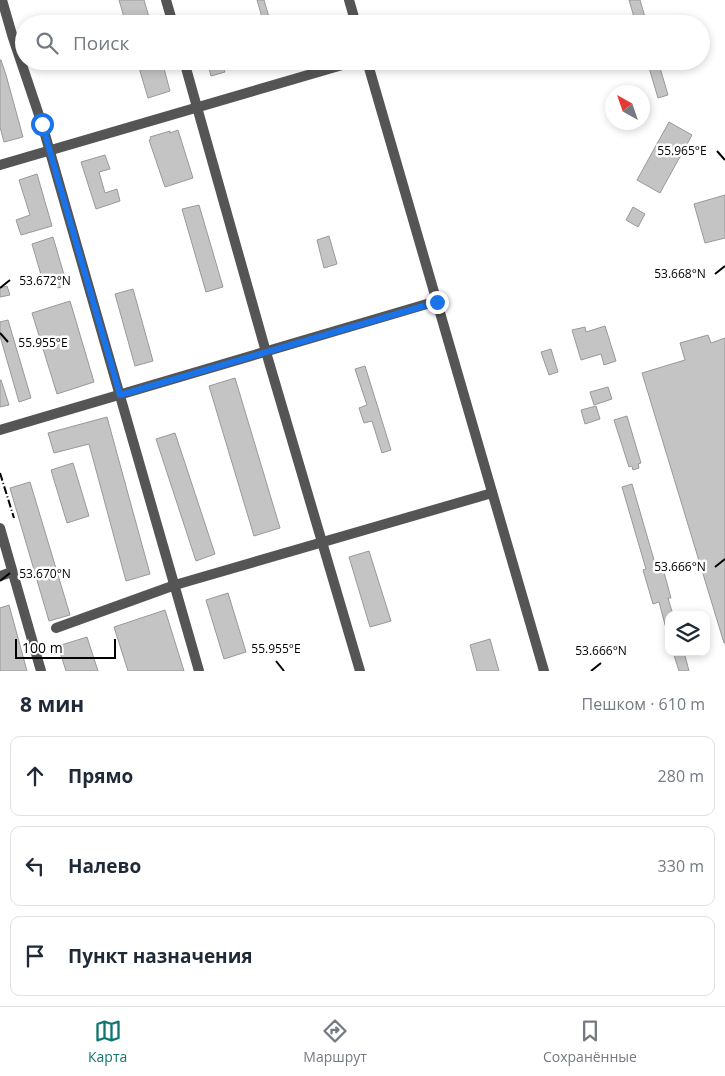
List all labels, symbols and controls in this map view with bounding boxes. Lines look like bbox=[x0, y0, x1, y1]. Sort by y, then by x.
search box bbox=[15, 15, 710, 70]
icon: search bbox=[33, 29, 61, 57]
text: Поиск bbox=[73, 30, 129, 56]
north arrow bbox=[605, 85, 650, 130]
route start bbox=[31, 113, 54, 136]
text: 55.965°E bbox=[657, 142, 707, 159]
text: 53.668°N bbox=[654, 265, 706, 282]
text: 53.672°N bbox=[19, 272, 71, 289]
route end bbox=[426, 291, 449, 314]
text: 55.955°E bbox=[18, 334, 68, 351]
text: 53.666°N bbox=[654, 558, 706, 575]
text: 53.670°N bbox=[19, 565, 71, 582]
map controls bbox=[665, 611, 710, 656]
button: layers bbox=[665, 611, 710, 656]
scale bar bbox=[15, 636, 116, 659]
text: 100 m bbox=[22, 638, 63, 657]
text: 55.955°E bbox=[251, 640, 301, 657]
text: 53.666°N bbox=[575, 642, 627, 659]
text: 8 мин bbox=[20, 690, 84, 718]
text: Пешком · 610 m bbox=[582, 693, 705, 715]
icon: ahead bbox=[21, 762, 49, 790]
text: Прямо bbox=[68, 763, 133, 789]
text: 280 m bbox=[658, 765, 704, 787]
icon: left bbox=[21, 852, 49, 880]
text: Налево bbox=[68, 853, 141, 879]
text: 330 m bbox=[658, 855, 704, 877]
icon: arrive bbox=[21, 942, 49, 970]
text: Пункт назначения bbox=[68, 943, 253, 969]
tab: Карта bbox=[88, 1017, 127, 1066]
tab: Маршрут bbox=[303, 1017, 367, 1066]
tab: Сохранённые bbox=[543, 1017, 637, 1066]

